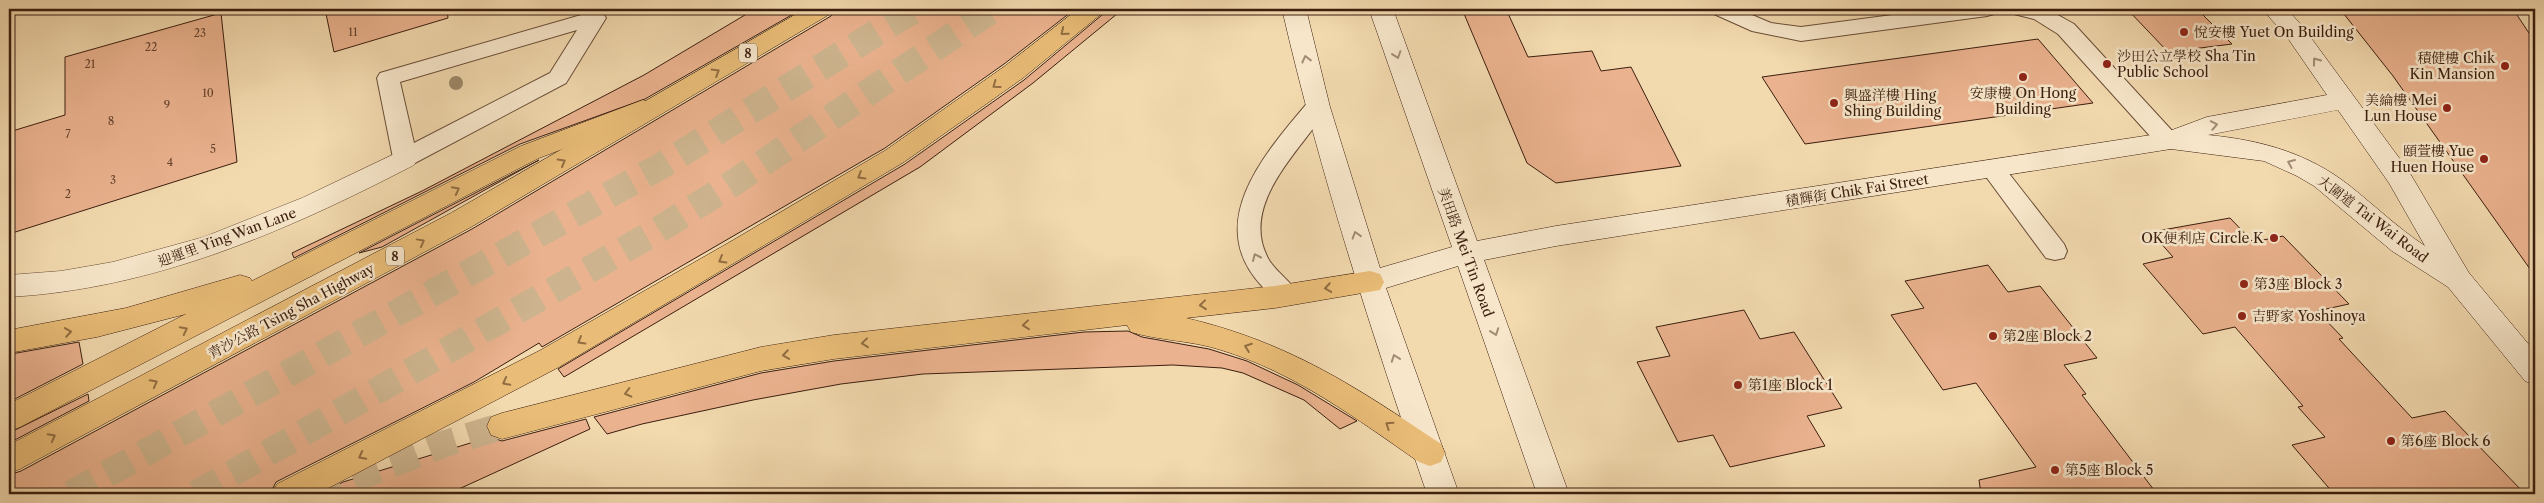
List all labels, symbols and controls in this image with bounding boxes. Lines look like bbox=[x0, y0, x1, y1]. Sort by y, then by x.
place label: 悅安樓 Yuet On Building bbox=[2194, 23, 2354, 41]
house number: 11 bbox=[348, 25, 358, 39]
house number: 23 bbox=[194, 26, 206, 40]
marker: 悅安樓 Yuet On Building bbox=[2178, 26, 2190, 38]
one-way arrow bbox=[1061, 27, 1070, 35]
house number: 22 bbox=[145, 40, 157, 54]
road number: 8 bbox=[739, 44, 757, 62]
place label: 沙田公立學校 Sha Tin Public School bbox=[2117, 47, 2256, 81]
place label: 積健樓 Chik Kin Mansion bbox=[2409, 49, 2496, 83]
one-way arrow bbox=[1391, 50, 1401, 59]
one-way arrow bbox=[1301, 56, 1311, 64]
house number: 21 bbox=[85, 57, 96, 71]
one-way arrow bbox=[2313, 57, 2322, 67]
marker: 沙田公立學校 Sha Tin Public School bbox=[2101, 58, 2113, 70]
marker: 積健樓 Chik Kin Mansion bbox=[2499, 60, 2511, 72]
one-way arrow bbox=[710, 69, 719, 79]
marker: 安康樓 On Hong Building bbox=[2017, 71, 2029, 83]
one-way arrow bbox=[992, 79, 1002, 88]
place label: 安康樓 On Hong Building bbox=[1970, 84, 2077, 118]
house number: 10 bbox=[202, 86, 214, 100]
place label: 興盛洋樓 Hing Shing Building bbox=[1844, 86, 1942, 120]
place label: 美綸樓 Mei Lun House bbox=[2364, 91, 2437, 125]
marker: 興盛洋樓 Hing Shing Building bbox=[1828, 97, 1840, 109]
house number: 9 bbox=[164, 98, 170, 112]
marker: 美綸樓 Mei Lun House bbox=[2441, 102, 2453, 114]
house number: 8 bbox=[108, 114, 114, 128]
one-way arrow bbox=[2210, 121, 2218, 131]
house number: 7 bbox=[65, 127, 71, 141]
house number: 5 bbox=[210, 142, 216, 156]
place label: 頤萱樓 Yue Huen House bbox=[2390, 142, 2474, 176]
marker: 頤萱樓 Yue Huen House bbox=[2478, 153, 2490, 165]
house number: 4 bbox=[167, 155, 173, 169]
one-way arrow bbox=[557, 158, 566, 168]
one-way arrow bbox=[2287, 159, 2296, 170]
one-way arrow bbox=[858, 170, 867, 180]
street label: 積輝街 Chik Fai Street bbox=[1784, 170, 1930, 210]
street label: 大圍道 Tai Wai Road bbox=[2314, 172, 2432, 267]
house number: 3 bbox=[110, 173, 116, 187]
street label: 美田路 Mei Tin Road bbox=[1434, 185, 1498, 320]
one-way arrow bbox=[451, 186, 460, 196]
house number: 2 bbox=[65, 187, 71, 201]
street label: 迎運里 Ying Wan Lane bbox=[155, 203, 299, 270]
place label: OK便利店 Circle K bbox=[2141, 229, 2265, 247]
one-way arrow bbox=[1351, 231, 1361, 240]
marker: OK便利店 Circle K bbox=[2268, 232, 2280, 244]
one-way arrow bbox=[416, 238, 425, 248]
road number: 8 bbox=[386, 247, 404, 266]
one-way arrow bbox=[718, 253, 727, 263]
one-way arrow bbox=[1251, 253, 1262, 262]
street label: 青沙公路 Tsing Sha Highway bbox=[205, 259, 377, 363]
place label: 第3座 Block 3 bbox=[2254, 275, 2342, 293]
marker: 第3座 Block 3 bbox=[2238, 278, 2250, 290]
one-way arrow bbox=[1323, 283, 1332, 293]
one-way arrow bbox=[1198, 299, 1206, 310]
place label: 吉野家 Yoshinoya bbox=[2252, 307, 2366, 325]
marker: 吉野家 Yoshinoya bbox=[2236, 310, 2248, 322]
one-way arrow bbox=[1022, 319, 1030, 330]
one-way arrow bbox=[178, 326, 187, 336]
one-way arrow bbox=[63, 327, 72, 337]
one-way arrow bbox=[1489, 327, 1499, 336]
place label: 第2座 Block 2 bbox=[2003, 327, 2092, 345]
marker: 第2座 Block 2 bbox=[1987, 330, 1999, 342]
one-way arrow bbox=[577, 334, 586, 344]
one-way arrow bbox=[860, 337, 868, 348]
one-way arrow bbox=[1244, 343, 1253, 353]
one-way arrow bbox=[782, 349, 790, 359]
one-way arrow bbox=[1391, 354, 1401, 362]
one-way arrow bbox=[503, 376, 512, 386]
place label: 第1座 Block 1 bbox=[1748, 376, 1833, 394]
one-way arrow bbox=[148, 379, 157, 389]
marker: 第1座 Block 1 bbox=[1732, 379, 1744, 391]
one-way arrow bbox=[625, 387, 633, 397]
one-way arrow bbox=[1386, 422, 1395, 431]
place label: 第6座 Block 6 bbox=[2401, 432, 2490, 450]
one-way arrow bbox=[47, 433, 56, 443]
marker: 第6座 Block 6 bbox=[2385, 435, 2397, 447]
one-way arrow bbox=[358, 450, 367, 460]
place label: 第5座 Block 5 bbox=[2065, 461, 2153, 479]
marker: 第5座 Block 5 bbox=[2049, 464, 2061, 476]

